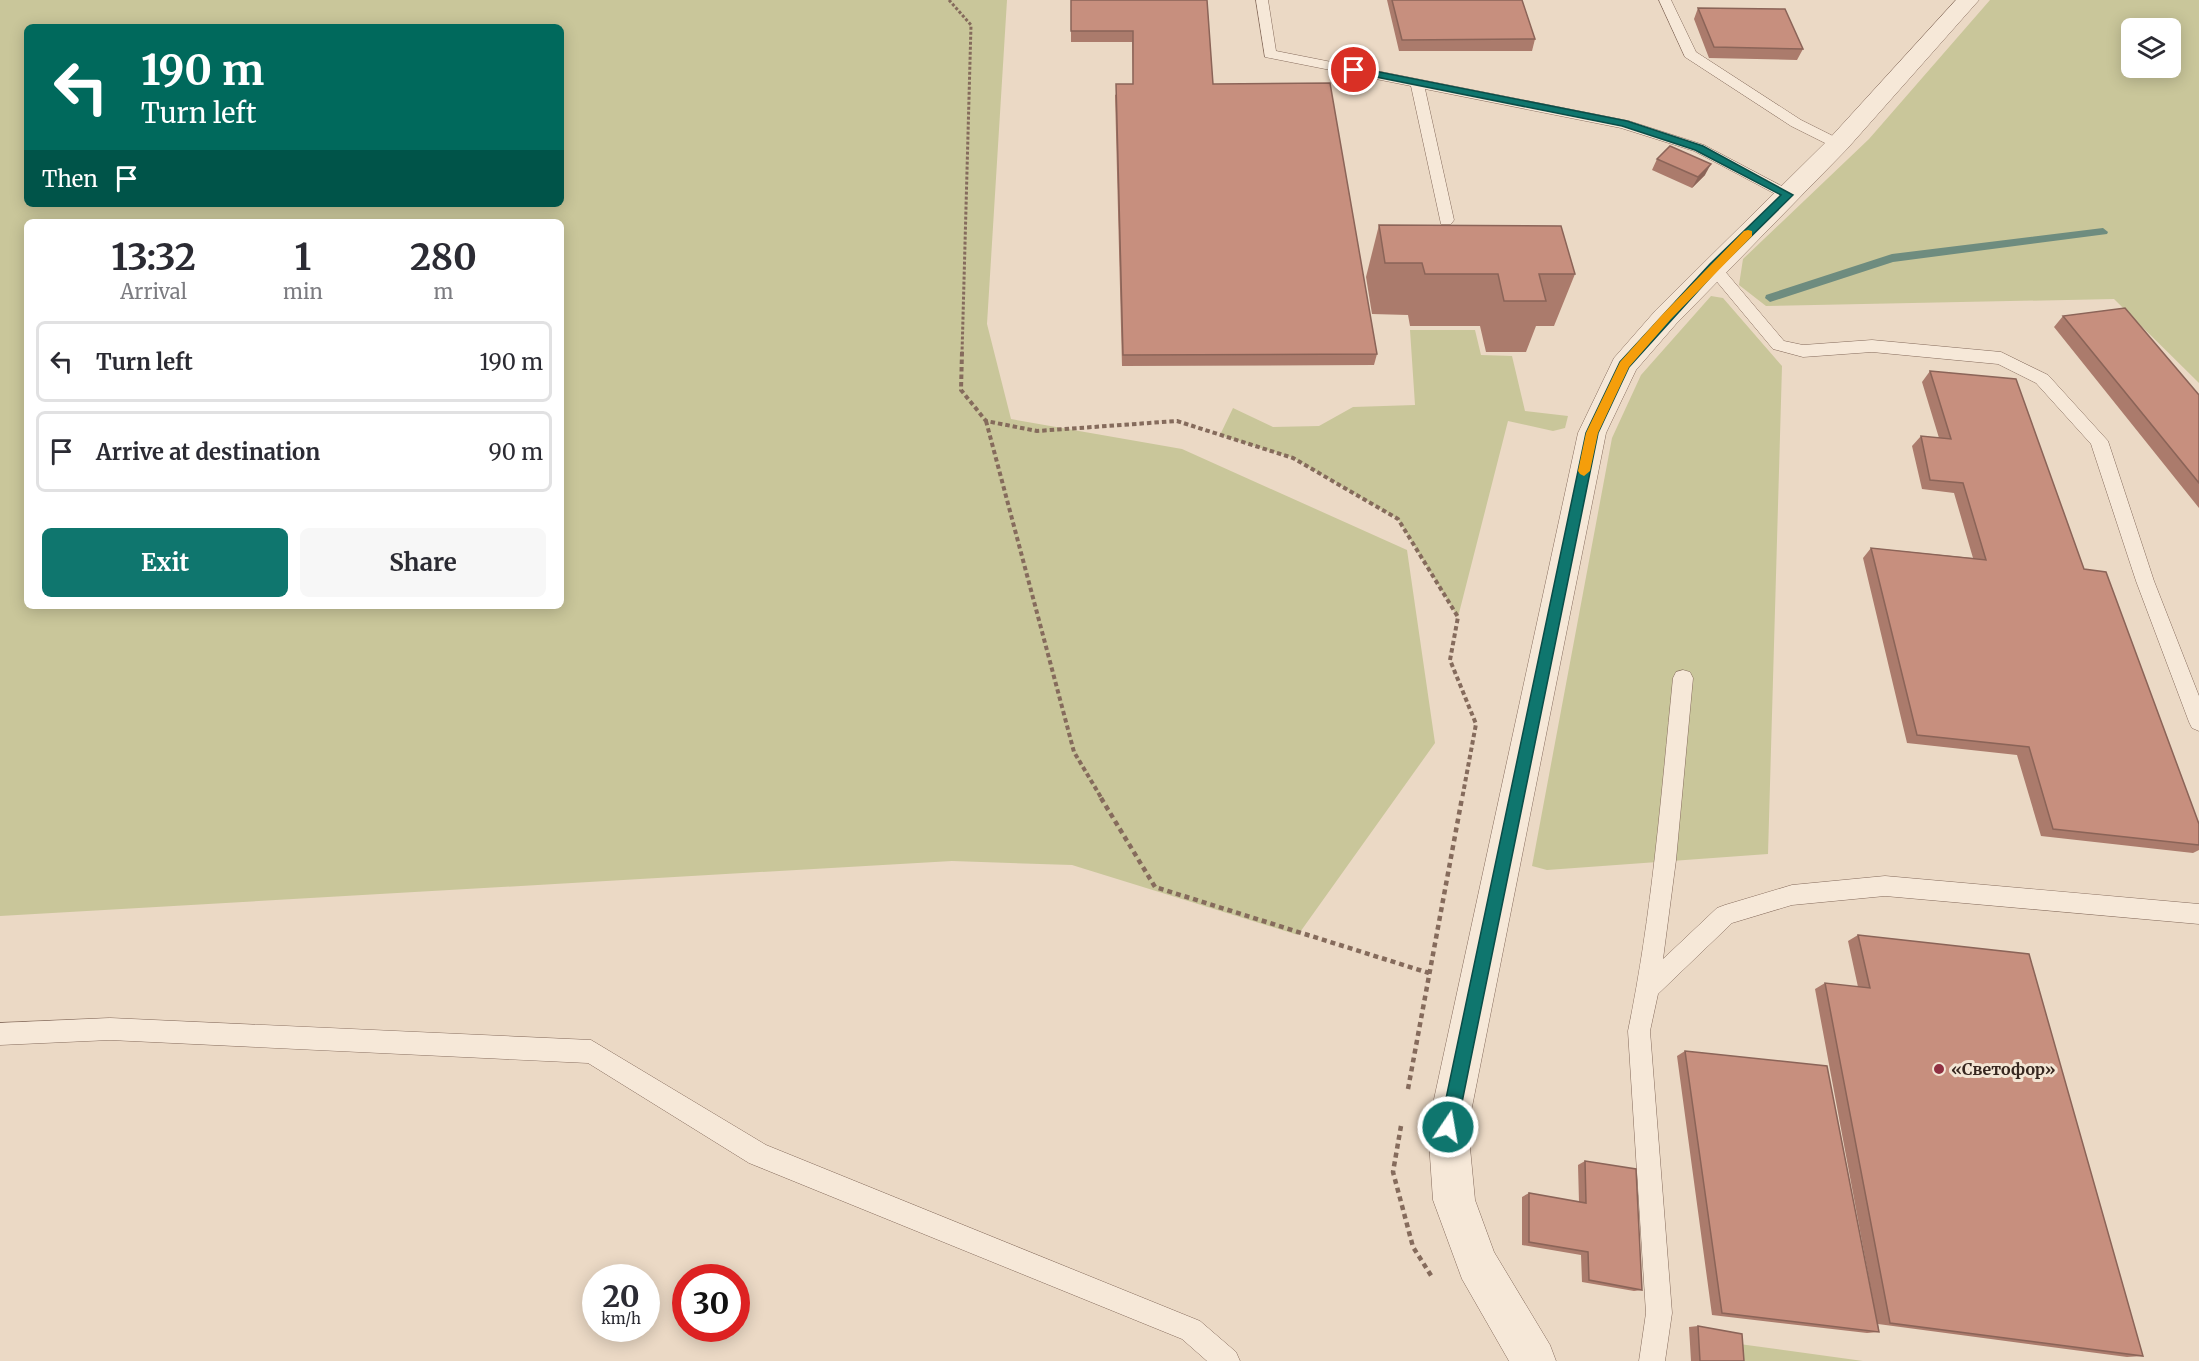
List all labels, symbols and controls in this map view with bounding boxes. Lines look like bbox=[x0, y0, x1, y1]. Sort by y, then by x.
map controls bbox=[2121, 18, 2181, 78]
button: layers bbox=[2121, 18, 2181, 78]
text: 190 m bbox=[141, 44, 264, 96]
pin bbox=[1328, 44, 1379, 95]
icon: left bbox=[42, 48, 120, 126]
icon: arrive bbox=[1337, 53, 1370, 86]
text: Turn left bbox=[141, 96, 256, 130]
icon: arrive bbox=[110, 162, 143, 195]
text: Then bbox=[42, 165, 98, 193]
text: 13:32 bbox=[111, 235, 196, 280]
text: 1 bbox=[295, 235, 311, 280]
text: 280 bbox=[410, 235, 477, 280]
text: Arrival bbox=[120, 279, 187, 304]
text: min bbox=[283, 279, 323, 304]
text: m bbox=[433, 279, 453, 304]
icon: left bbox=[45, 345, 78, 378]
text: Turn left bbox=[96, 348, 193, 376]
text: 190 m bbox=[480, 348, 543, 376]
icon: arrive bbox=[45, 435, 78, 468]
text: Arrive at destination bbox=[96, 438, 320, 466]
text: 90 m bbox=[488, 438, 543, 466]
button: Exit bbox=[42, 528, 288, 597]
button: Share bbox=[300, 528, 546, 597]
place label: «Светофор» bbox=[1951, 1059, 2056, 1079]
marker: «Светофор» bbox=[1932, 1062, 1946, 1076]
position arrow bbox=[1416, 1095, 1480, 1159]
speed limit sign: 30 bbox=[672, 1264, 750, 1342]
text: 20 bbox=[602, 1277, 640, 1315]
text: km/h bbox=[601, 1309, 641, 1328]

